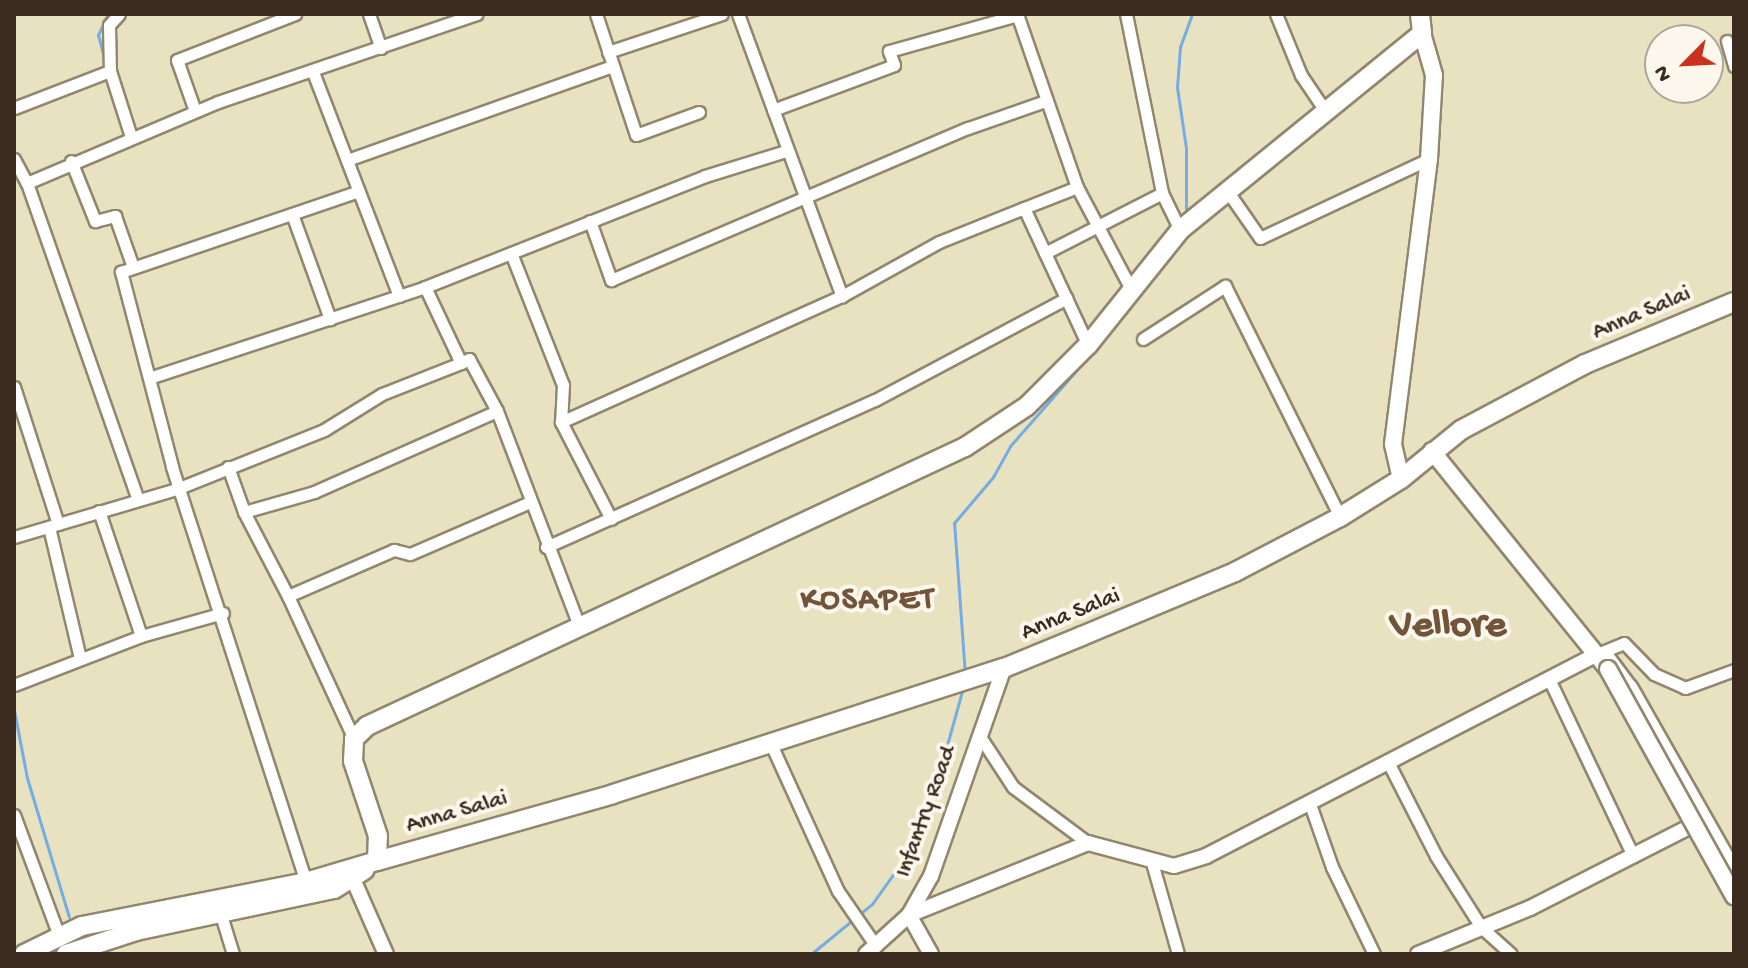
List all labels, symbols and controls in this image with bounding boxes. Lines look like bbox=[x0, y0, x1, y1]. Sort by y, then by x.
north arrow bbox=[1644, 24, 1724, 104]
text: N bbox=[1649, 61, 1679, 85]
street label: Anna Salai bbox=[1588, 280, 1696, 348]
district label: KOSAPET bbox=[801, 582, 935, 620]
street label: Anna Salai bbox=[1017, 582, 1125, 648]
district label: Vellore bbox=[1390, 603, 1506, 651]
street label: Infantry Road bbox=[890, 742, 964, 882]
street label: Anna Salai bbox=[403, 785, 511, 841]

